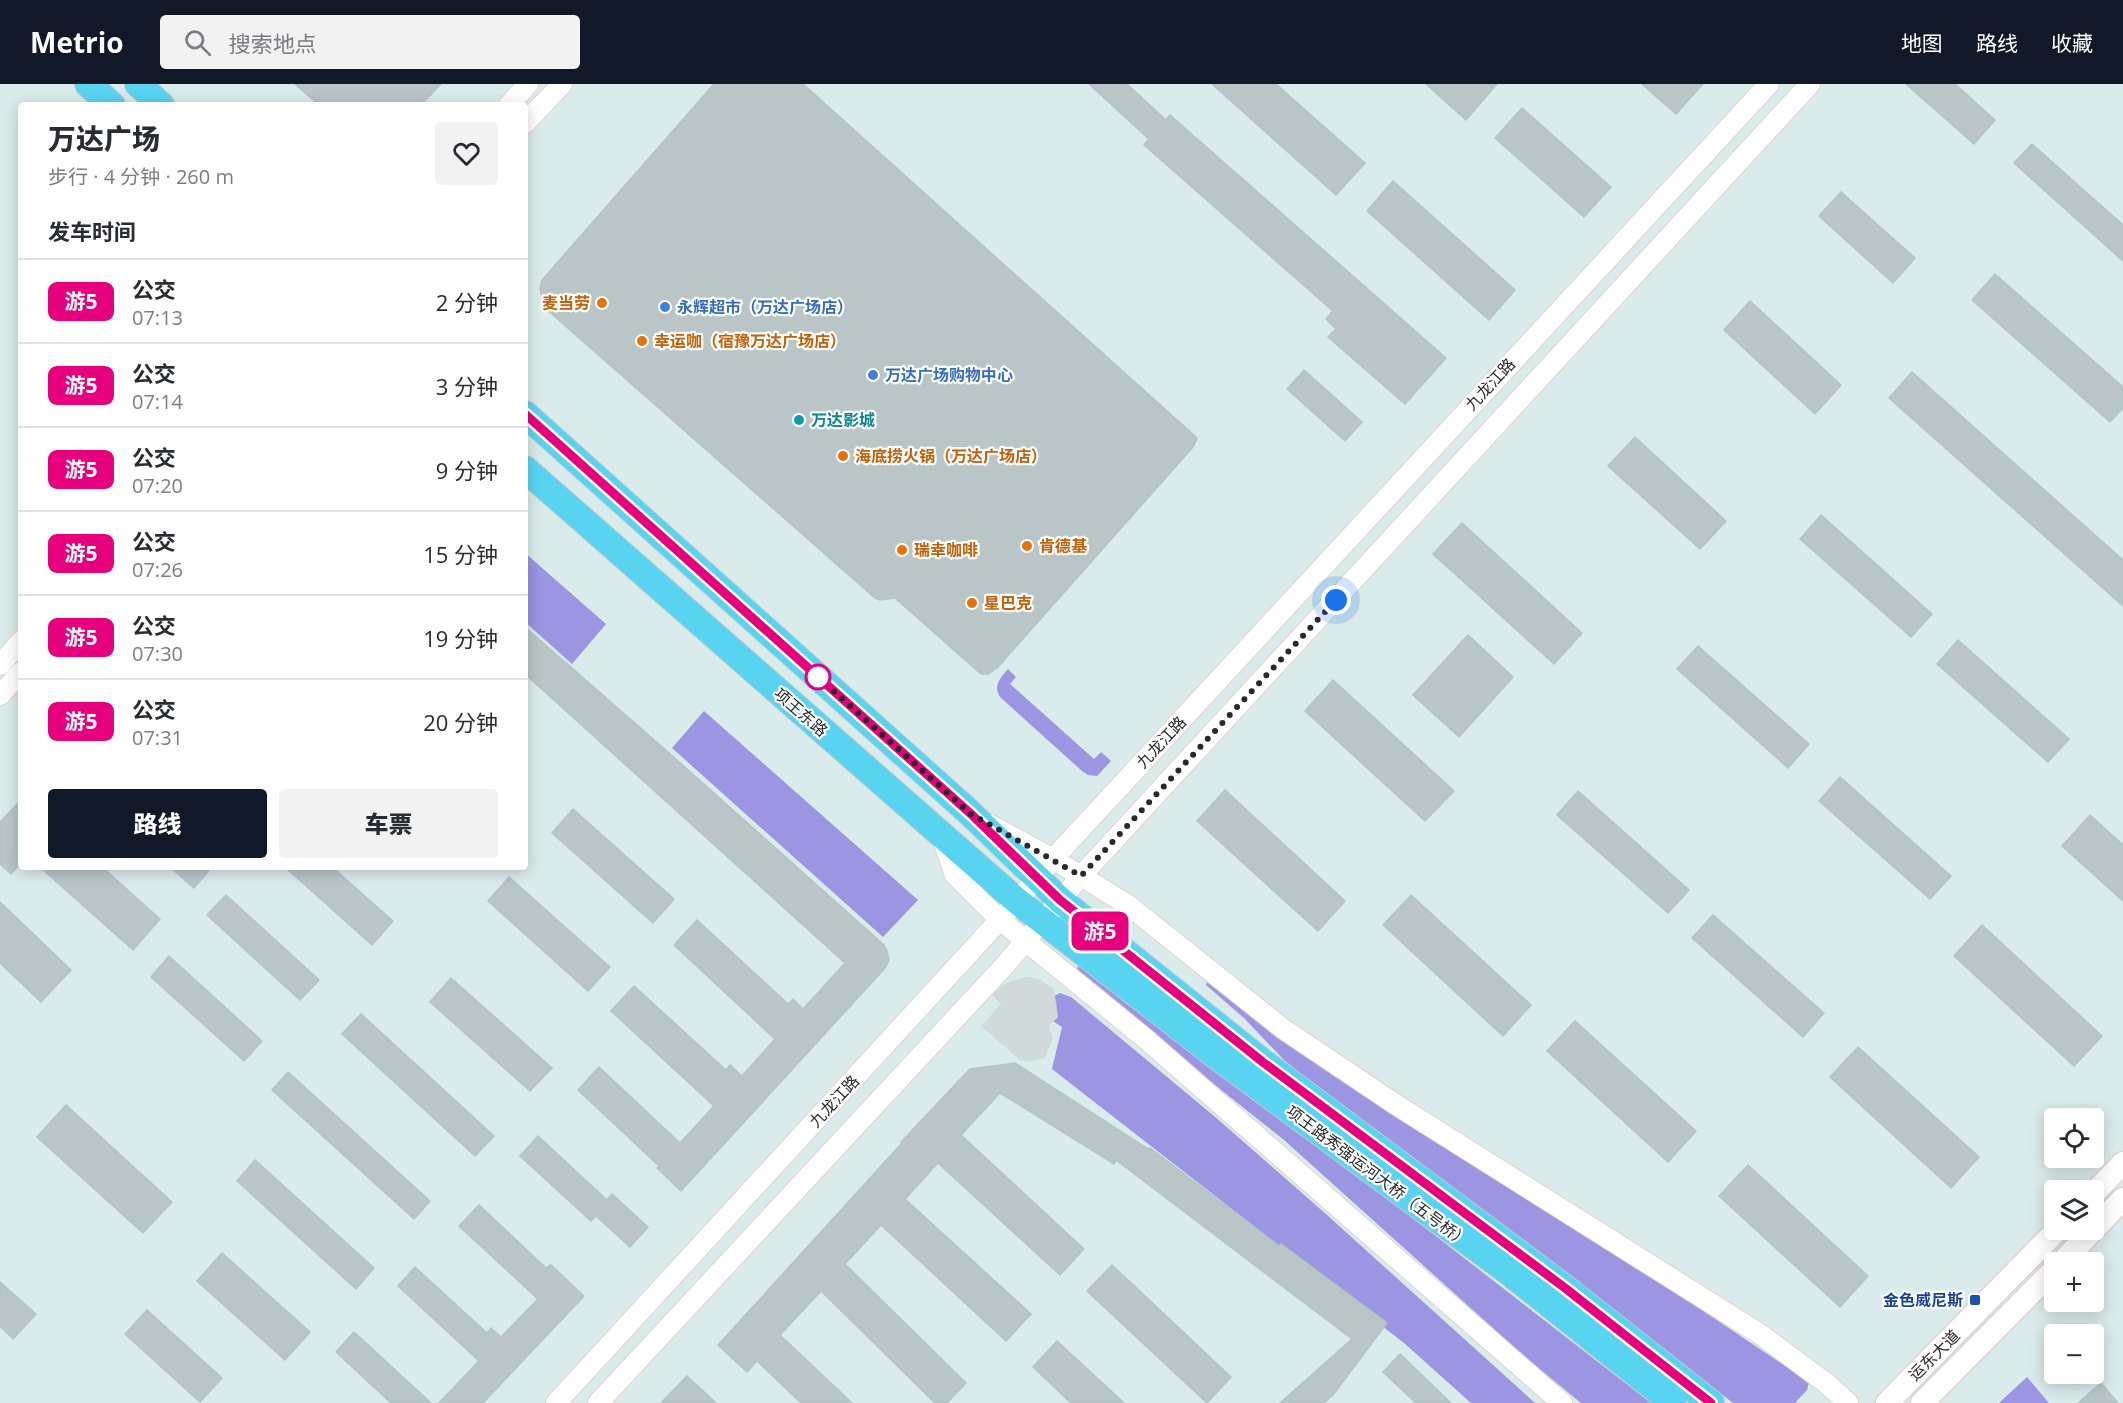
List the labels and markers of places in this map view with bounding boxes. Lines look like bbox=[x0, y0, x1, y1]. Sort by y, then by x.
place label: 麦当劳 bbox=[542, 292, 590, 314]
marker: 麦当劳 bbox=[595, 296, 609, 310]
place label: 永辉超市（万达广场店） bbox=[677, 296, 853, 318]
marker: 永辉超市（万达广场店） bbox=[658, 300, 672, 314]
place label: 幸运咖（宿豫万达广场店） bbox=[654, 330, 846, 352]
marker: 幸运咖（宿豫万达广场店） bbox=[635, 334, 649, 348]
place label: 万达广场购物中心 bbox=[885, 364, 1013, 386]
marker: 万达广场购物中心 bbox=[866, 368, 880, 382]
place label: 万达影城 bbox=[811, 409, 875, 431]
marker: 万达影城 bbox=[792, 413, 806, 427]
place label: 海底捞火锅（万达广场店） bbox=[855, 445, 1047, 467]
marker: 海底捞火锅（万达广场店） bbox=[836, 449, 850, 463]
place label: 肯德基 bbox=[1039, 535, 1088, 557]
place label: 瑞幸咖啡 bbox=[914, 539, 978, 561]
marker: 肯德基 bbox=[1020, 539, 1034, 553]
marker: 瑞幸咖啡 bbox=[895, 543, 909, 557]
place label: 星巴克 bbox=[984, 592, 1032, 614]
marker: 星巴克 bbox=[965, 596, 979, 610]
unlabelled marker bbox=[805, 664, 831, 690]
place label: 金色威尼斯 bbox=[1883, 1289, 1963, 1311]
marker: 金色威尼斯 bbox=[1968, 1293, 1982, 1307]

